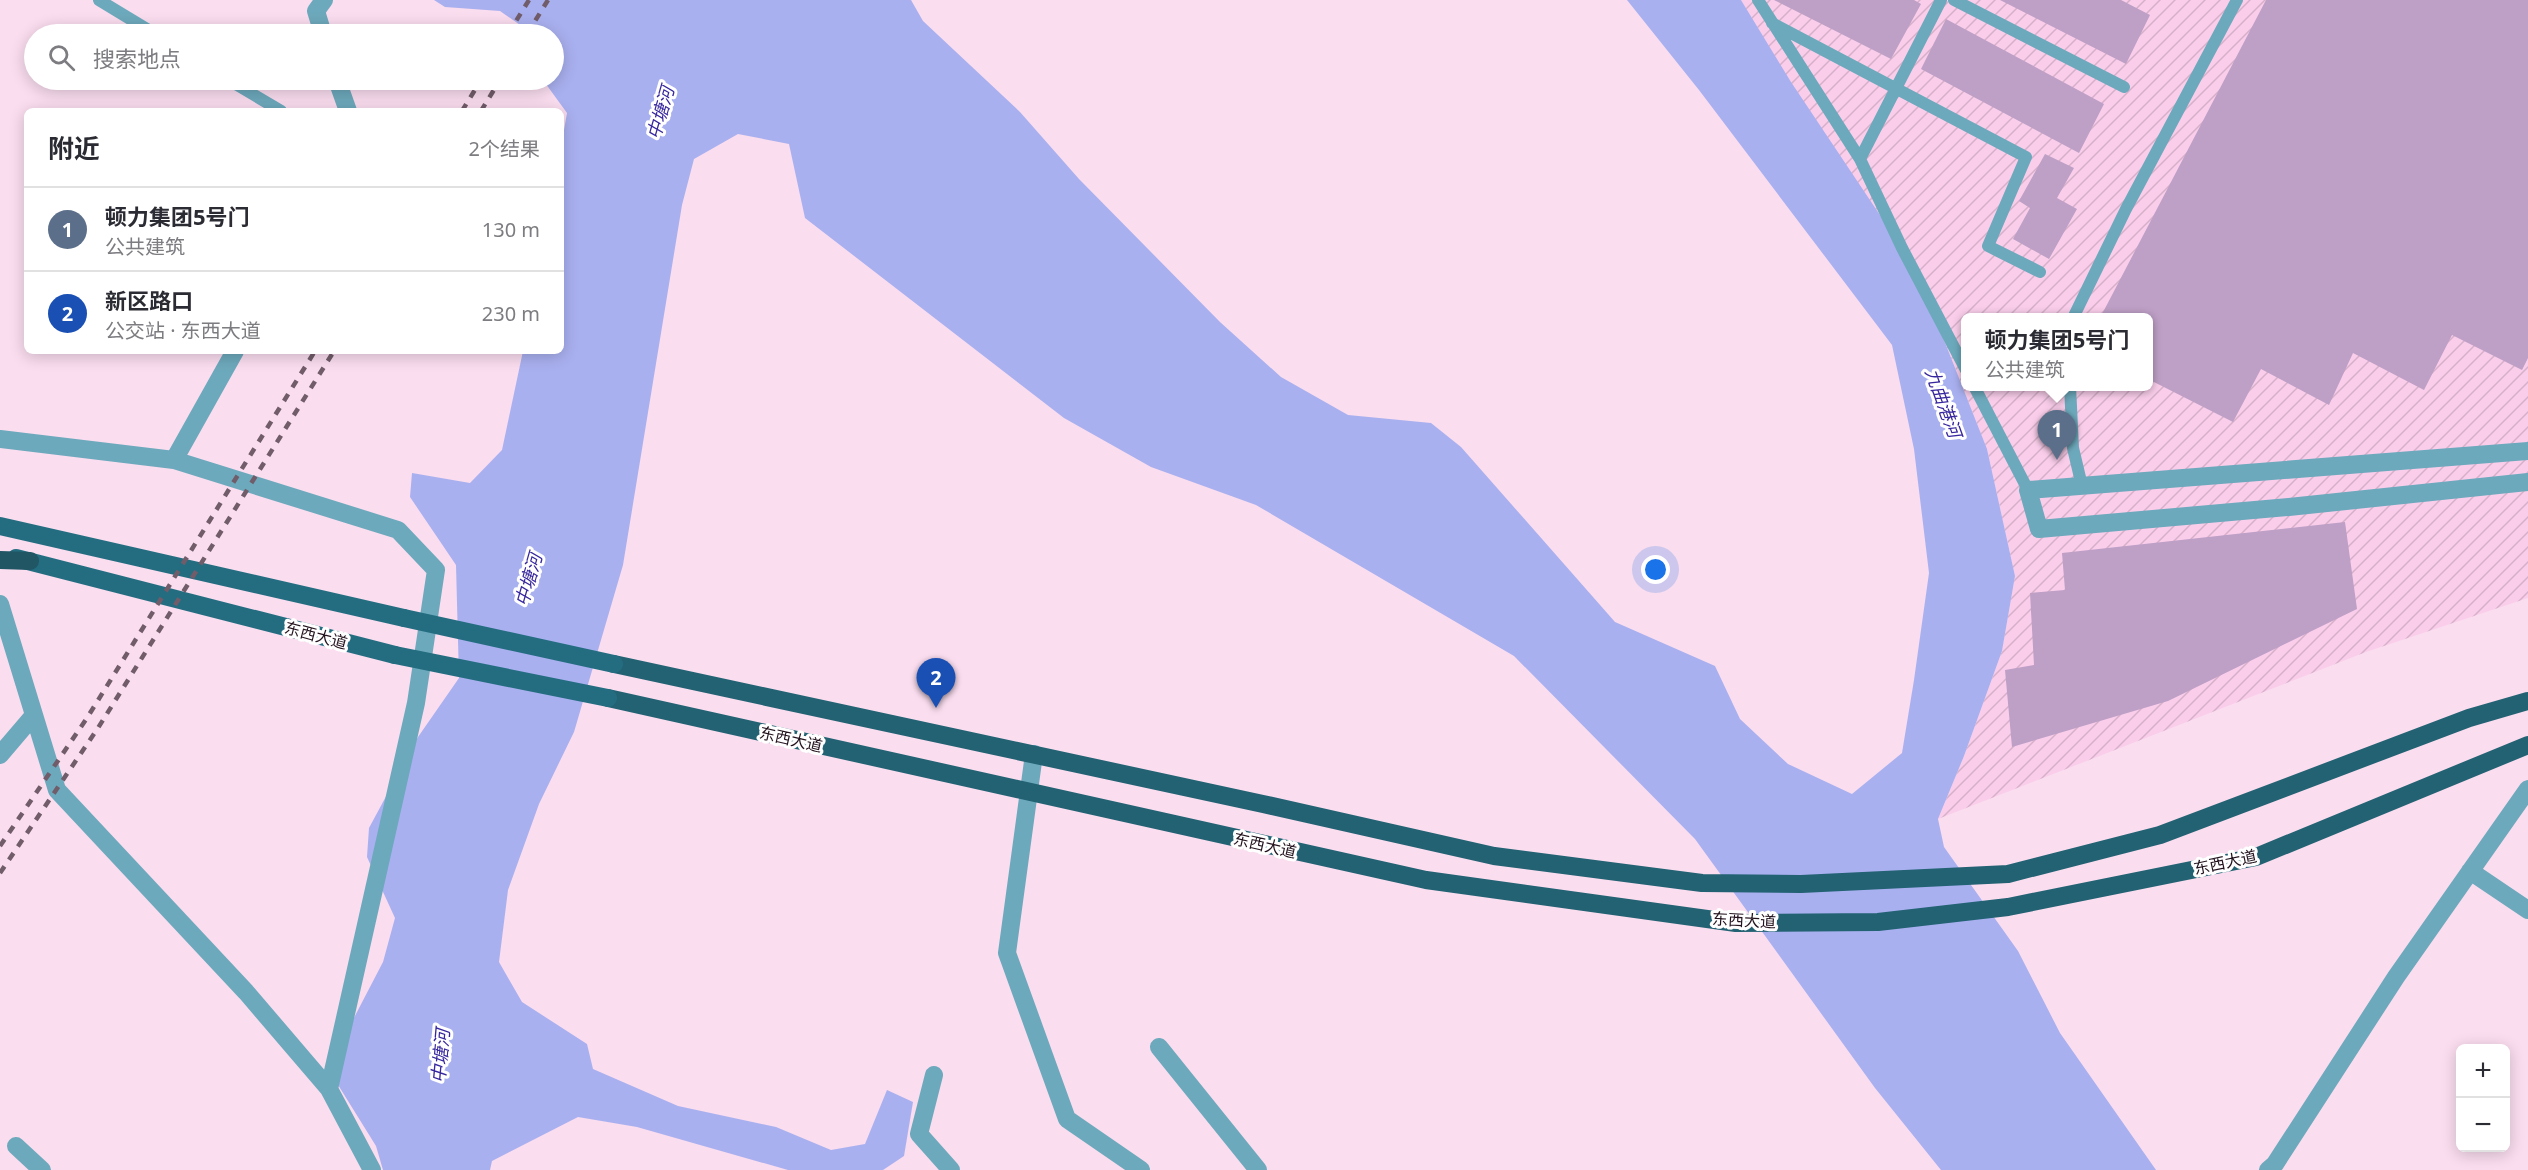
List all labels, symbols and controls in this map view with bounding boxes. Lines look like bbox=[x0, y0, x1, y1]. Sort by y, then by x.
search box bbox=[24, 24, 564, 90]
icon: search bbox=[45, 41, 78, 74]
text: 搜索地点 bbox=[93, 43, 181, 73]
water label: 中塘河 bbox=[641, 81, 680, 142]
text: 附近 bbox=[48, 130, 100, 166]
text: 2个结果 bbox=[469, 135, 540, 162]
text: 顿力集团5号门 bbox=[105, 201, 250, 231]
text: 1 bbox=[62, 216, 73, 243]
text: 130 m bbox=[482, 216, 540, 243]
text: 公共建筑 bbox=[105, 233, 185, 260]
text: 新区路口 bbox=[105, 285, 193, 315]
text: 2 bbox=[62, 300, 73, 327]
text: 230 m bbox=[482, 300, 540, 327]
popup bbox=[1961, 313, 2153, 391]
text: 公交站 · 东西大道 bbox=[105, 317, 261, 344]
text: 顿力集团5号门 bbox=[1985, 324, 2129, 354]
text: 公共建筑 bbox=[1985, 356, 2065, 383]
water label: 九曲港河 bbox=[1920, 365, 1969, 443]
pin: 1 bbox=[2038, 410, 2076, 460]
water label: 中塘河 bbox=[509, 548, 548, 609]
your location bbox=[1641, 555, 1670, 584]
street label: 东西大道 bbox=[282, 616, 350, 654]
pin: 2 bbox=[916, 658, 956, 708]
street label: 东西大道 bbox=[757, 721, 825, 757]
street label: 东西大道 bbox=[1231, 827, 1299, 863]
street label: 东西大道 bbox=[2191, 845, 2259, 879]
street label: 东西大道 bbox=[1711, 907, 1777, 933]
water label: 中塘河 bbox=[426, 1025, 455, 1084]
map controls bbox=[2456, 1044, 2510, 1152]
button: + bbox=[2456, 1044, 2510, 1098]
button: − bbox=[2456, 1098, 2510, 1152]

